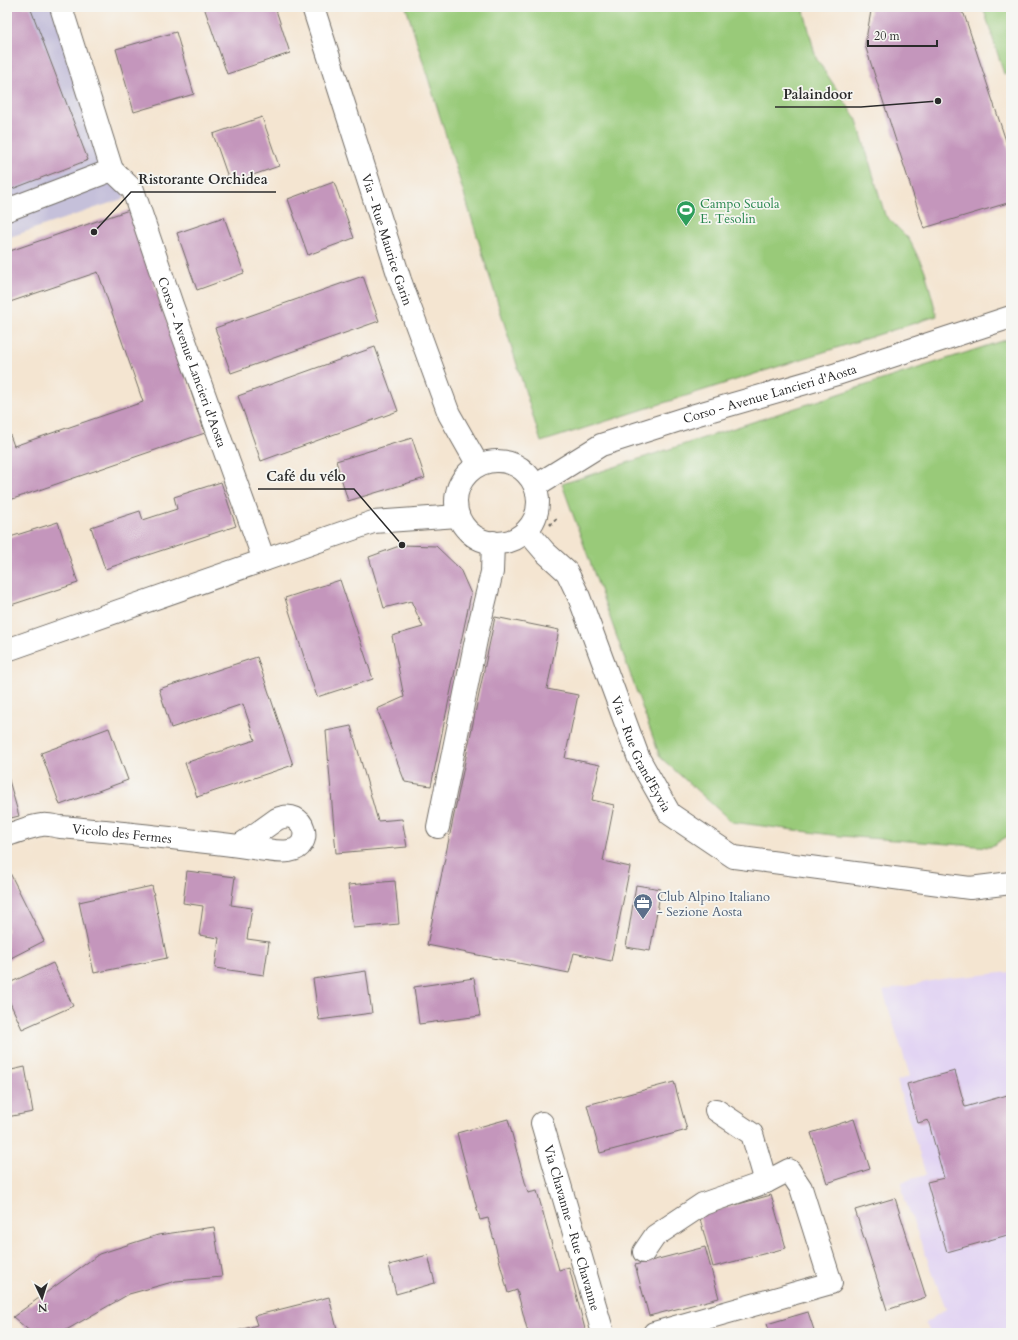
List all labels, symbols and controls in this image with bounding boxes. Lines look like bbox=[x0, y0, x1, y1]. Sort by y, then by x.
scale bar bbox=[868, 22, 937, 48]
text: 20 m bbox=[874, 28, 901, 44]
callout: Palaindoor bbox=[775, 81, 861, 107]
text: Palaindoor bbox=[783, 85, 853, 104]
callout: Ristorante Orchidea bbox=[131, 166, 276, 192]
text: Ristorante Orchidea bbox=[138, 170, 268, 189]
street label: Via - Rue Maurice Garin bbox=[357, 171, 417, 309]
place label: Campo Scuola E. Tesolin bbox=[700, 195, 780, 228]
sports icon: Campo Scuola E. Tesolin bbox=[675, 199, 697, 227]
street label: Corso - Avenue Lancieri d'Aosta bbox=[153, 274, 231, 450]
street label: Corso - Avenue Lancieri d'Aosta bbox=[681, 360, 859, 428]
callout: Café du vélo bbox=[258, 463, 354, 489]
text: Café du vélo bbox=[266, 467, 346, 486]
street label: Via - Rue Grand'Eyvia bbox=[606, 694, 675, 816]
street label: Vicolo des Fermes bbox=[71, 820, 173, 848]
place label: Club Alpino Italiano - Sezione Aosta bbox=[657, 888, 770, 921]
office icon: Club Alpino Italiano - Sezione Aosta bbox=[632, 892, 654, 920]
street label: Via Chavanne - Rue Chavanne bbox=[539, 1143, 604, 1313]
north arrow bbox=[22, 1278, 62, 1318]
text: N bbox=[37, 1300, 48, 1315]

